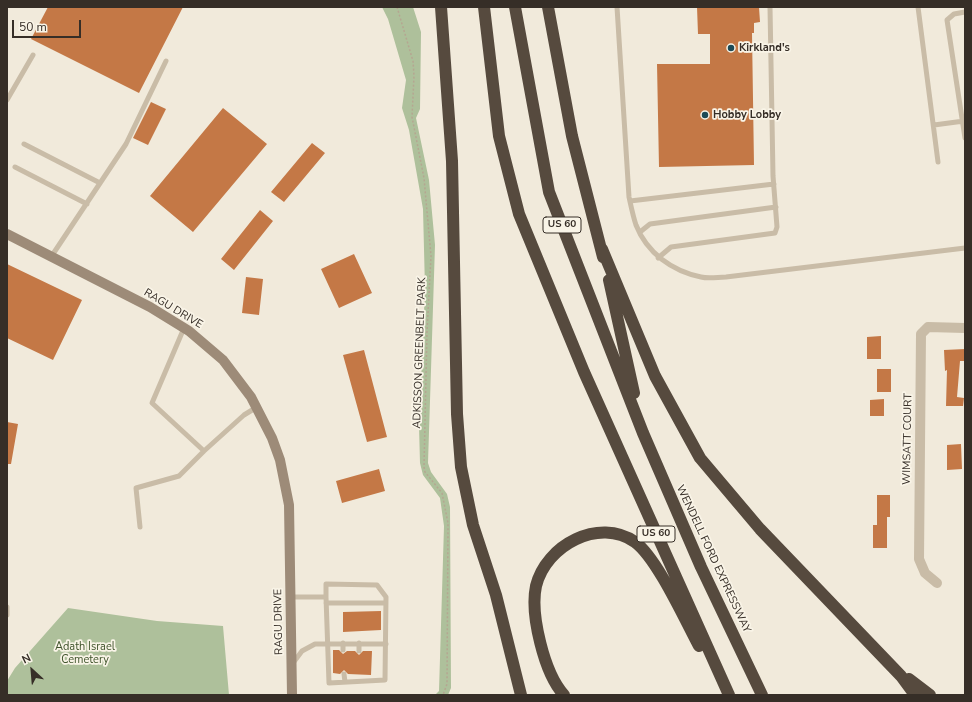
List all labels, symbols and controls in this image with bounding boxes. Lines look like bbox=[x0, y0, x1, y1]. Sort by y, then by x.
scale bar bbox=[14, 12, 83, 38]
text: 50 m bbox=[19, 19, 47, 35]
place label: Kirkland's bbox=[739, 41, 790, 55]
marker: Kirkland's bbox=[726, 43, 736, 53]
place label: Hobby Lobby bbox=[713, 108, 781, 122]
marker: Hobby Lobby bbox=[700, 110, 710, 120]
road number: US 60 bbox=[543, 217, 581, 233]
street label: ADKISSON GREENBELT PARK bbox=[411, 277, 429, 429]
street label: RAGU DRIVE bbox=[141, 286, 205, 332]
street label: WIMSATT COURT bbox=[901, 393, 915, 485]
street label: WENDELL FORD EXPRESSWAY bbox=[673, 483, 753, 635]
road number: US 60 bbox=[637, 526, 675, 542]
street label: RAGU DRIVE bbox=[272, 589, 286, 655]
park label: Adath Israel Cemetery bbox=[55, 640, 115, 666]
north arrow bbox=[12, 650, 52, 690]
text: N bbox=[20, 650, 34, 667]

